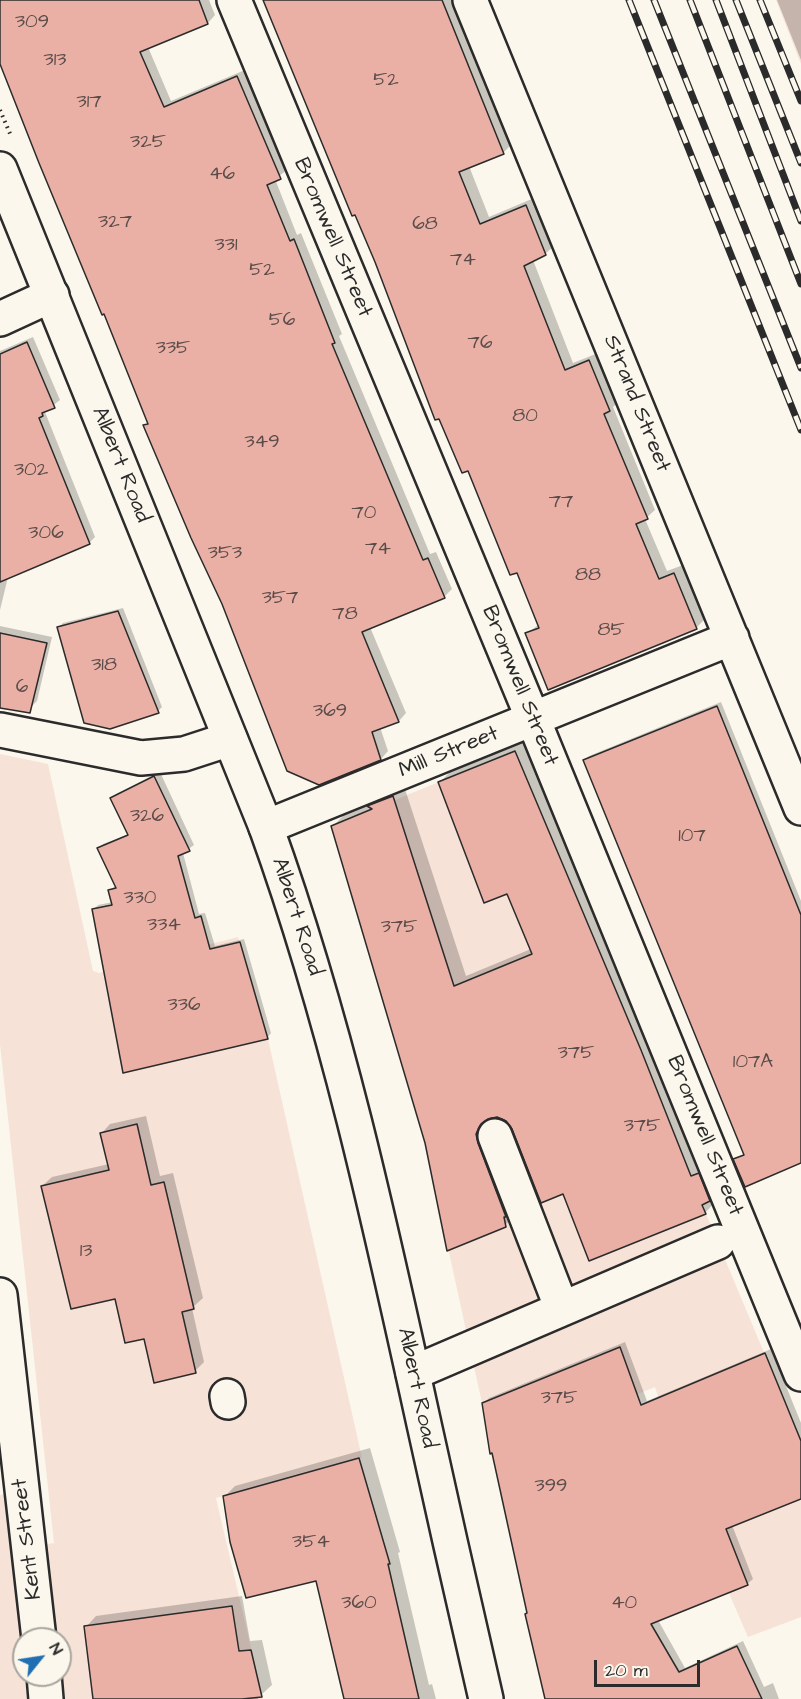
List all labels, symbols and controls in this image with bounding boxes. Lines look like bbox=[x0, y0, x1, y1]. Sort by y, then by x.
house number: 309 bbox=[15, 11, 49, 35]
house number: 313 bbox=[44, 49, 66, 73]
house number: 52 bbox=[373, 69, 399, 93]
house number: 317 bbox=[76, 91, 102, 115]
house number: 325 bbox=[130, 131, 166, 155]
street label: Bromwell Street bbox=[287, 154, 377, 322]
house number: 46 bbox=[209, 163, 235, 187]
house number: 327 bbox=[98, 211, 132, 235]
house number: 68 bbox=[412, 213, 438, 237]
house number: 331 bbox=[215, 234, 237, 258]
house number: 74 bbox=[450, 249, 476, 273]
house number: 52 bbox=[249, 259, 275, 283]
house number: 56 bbox=[269, 309, 295, 333]
house number: 76 bbox=[468, 332, 492, 356]
street label: Strand Street bbox=[597, 332, 675, 476]
house number: 335 bbox=[156, 337, 190, 361]
street label: Albert Road bbox=[85, 403, 155, 527]
house number: 80 bbox=[512, 405, 538, 429]
house number: 349 bbox=[244, 431, 280, 455]
house number: 302 bbox=[14, 459, 48, 483]
house number: 77 bbox=[549, 491, 573, 515]
house number: 70 bbox=[352, 502, 376, 526]
house number: 306 bbox=[28, 522, 64, 546]
house number: 74 bbox=[365, 538, 391, 562]
house number: 353 bbox=[208, 542, 242, 566]
house number: 88 bbox=[575, 564, 601, 588]
house number: 357 bbox=[262, 587, 298, 611]
street label: Bromwell Street bbox=[475, 602, 563, 770]
house number: 78 bbox=[332, 603, 358, 627]
house number: 85 bbox=[597, 619, 625, 643]
house number: 318 bbox=[91, 654, 117, 678]
house number: 6 bbox=[16, 676, 28, 700]
house number: 369 bbox=[313, 700, 347, 724]
street label: Mill Street bbox=[395, 721, 503, 785]
house number: 326 bbox=[130, 805, 164, 829]
house number: 107 bbox=[678, 825, 706, 849]
street label: Albert Road bbox=[265, 855, 327, 979]
house number: 330 bbox=[124, 887, 156, 911]
house number: 334 bbox=[147, 914, 181, 938]
house number: 375 bbox=[381, 916, 417, 940]
house number: 336 bbox=[168, 994, 200, 1018]
house number: 375 bbox=[558, 1042, 594, 1066]
house number: 107A bbox=[733, 1051, 773, 1075]
street label: Bromwell Street bbox=[660, 1052, 748, 1220]
house number: 375 bbox=[624, 1115, 660, 1139]
house number: 13 bbox=[80, 1240, 92, 1264]
street label: Albert Road bbox=[390, 1325, 442, 1451]
house number: 375 bbox=[541, 1387, 577, 1411]
house number: 399 bbox=[535, 1475, 567, 1499]
street label: Kent Street bbox=[7, 1477, 49, 1601]
house number: 354 bbox=[292, 1531, 330, 1555]
house number: 360 bbox=[341, 1592, 377, 1616]
house number: 40 bbox=[611, 1592, 637, 1616]
north arrow bbox=[12, 1627, 72, 1687]
text: N bbox=[44, 1639, 68, 1659]
scale bar bbox=[597, 1648, 704, 1686]
text: 20 m bbox=[605, 1658, 648, 1683]

